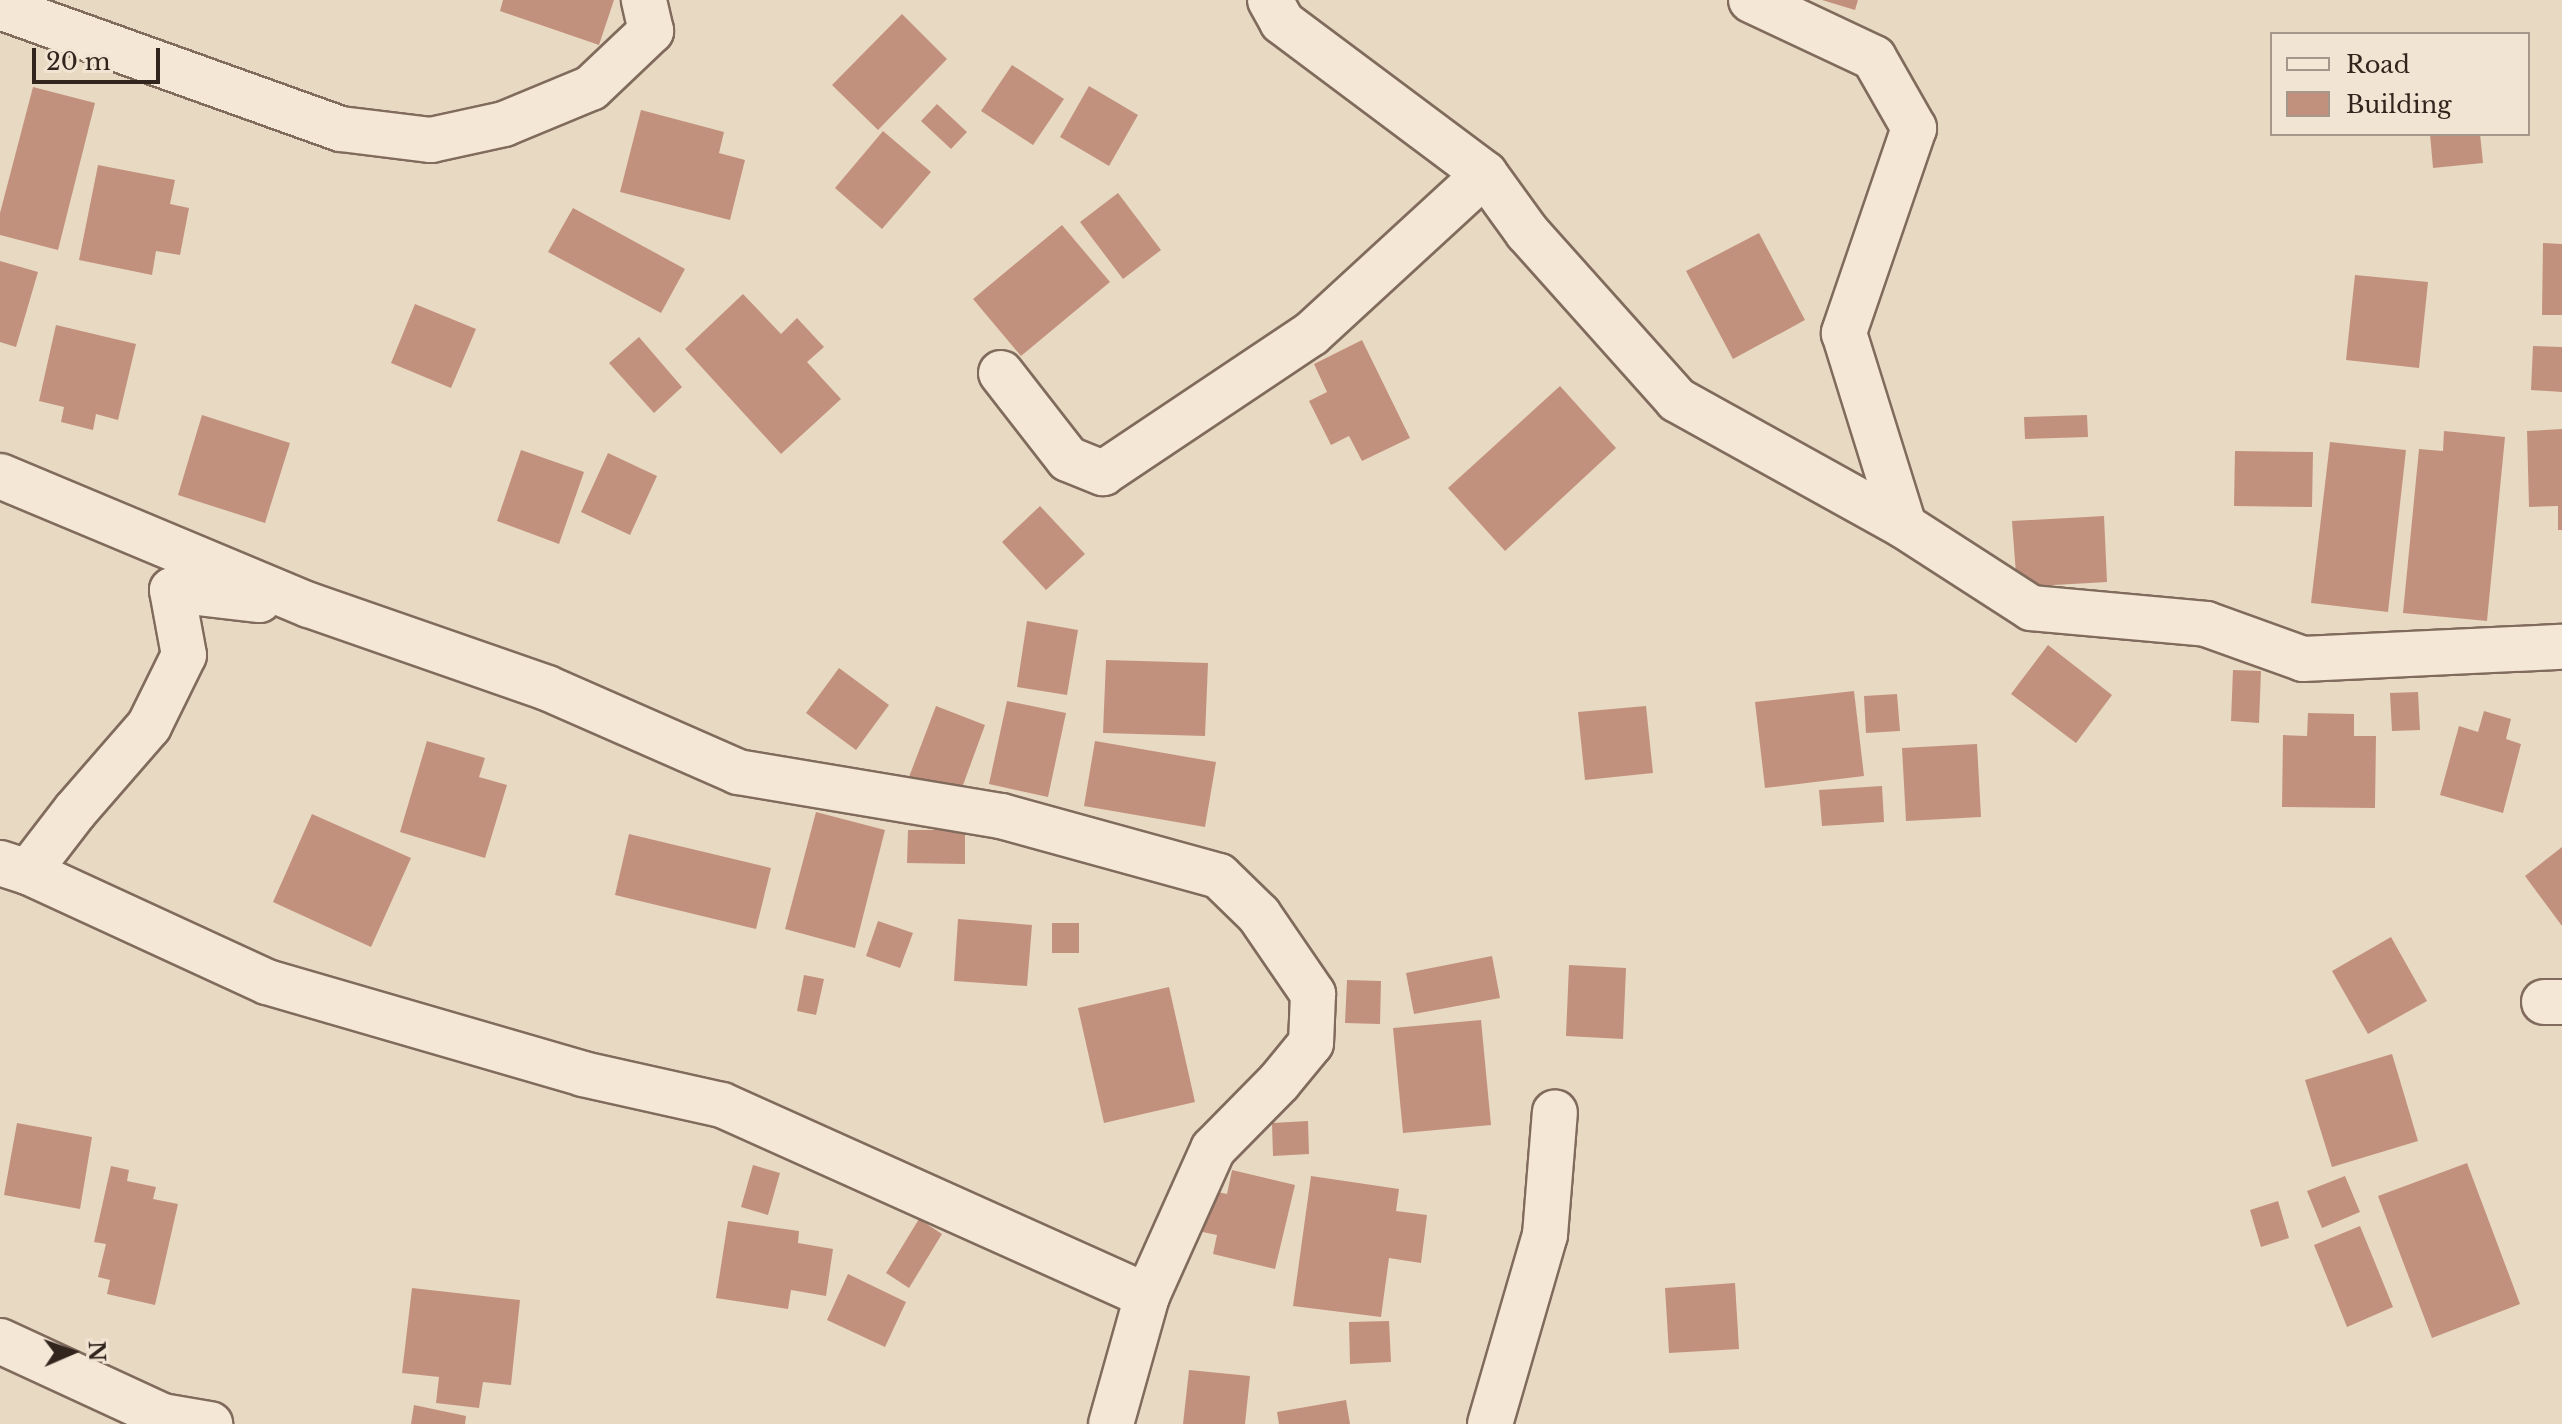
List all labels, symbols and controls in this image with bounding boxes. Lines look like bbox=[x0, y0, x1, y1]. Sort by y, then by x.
scale bar bbox=[36, 32, 164, 82]
legend bbox=[2270, 32, 2530, 136]
text: 20 m bbox=[46, 47, 111, 76]
text: Road bbox=[2346, 50, 2410, 79]
text: Building bbox=[2346, 90, 2452, 119]
north arrow bbox=[32, 1312, 112, 1392]
text: N bbox=[83, 1340, 110, 1362]

